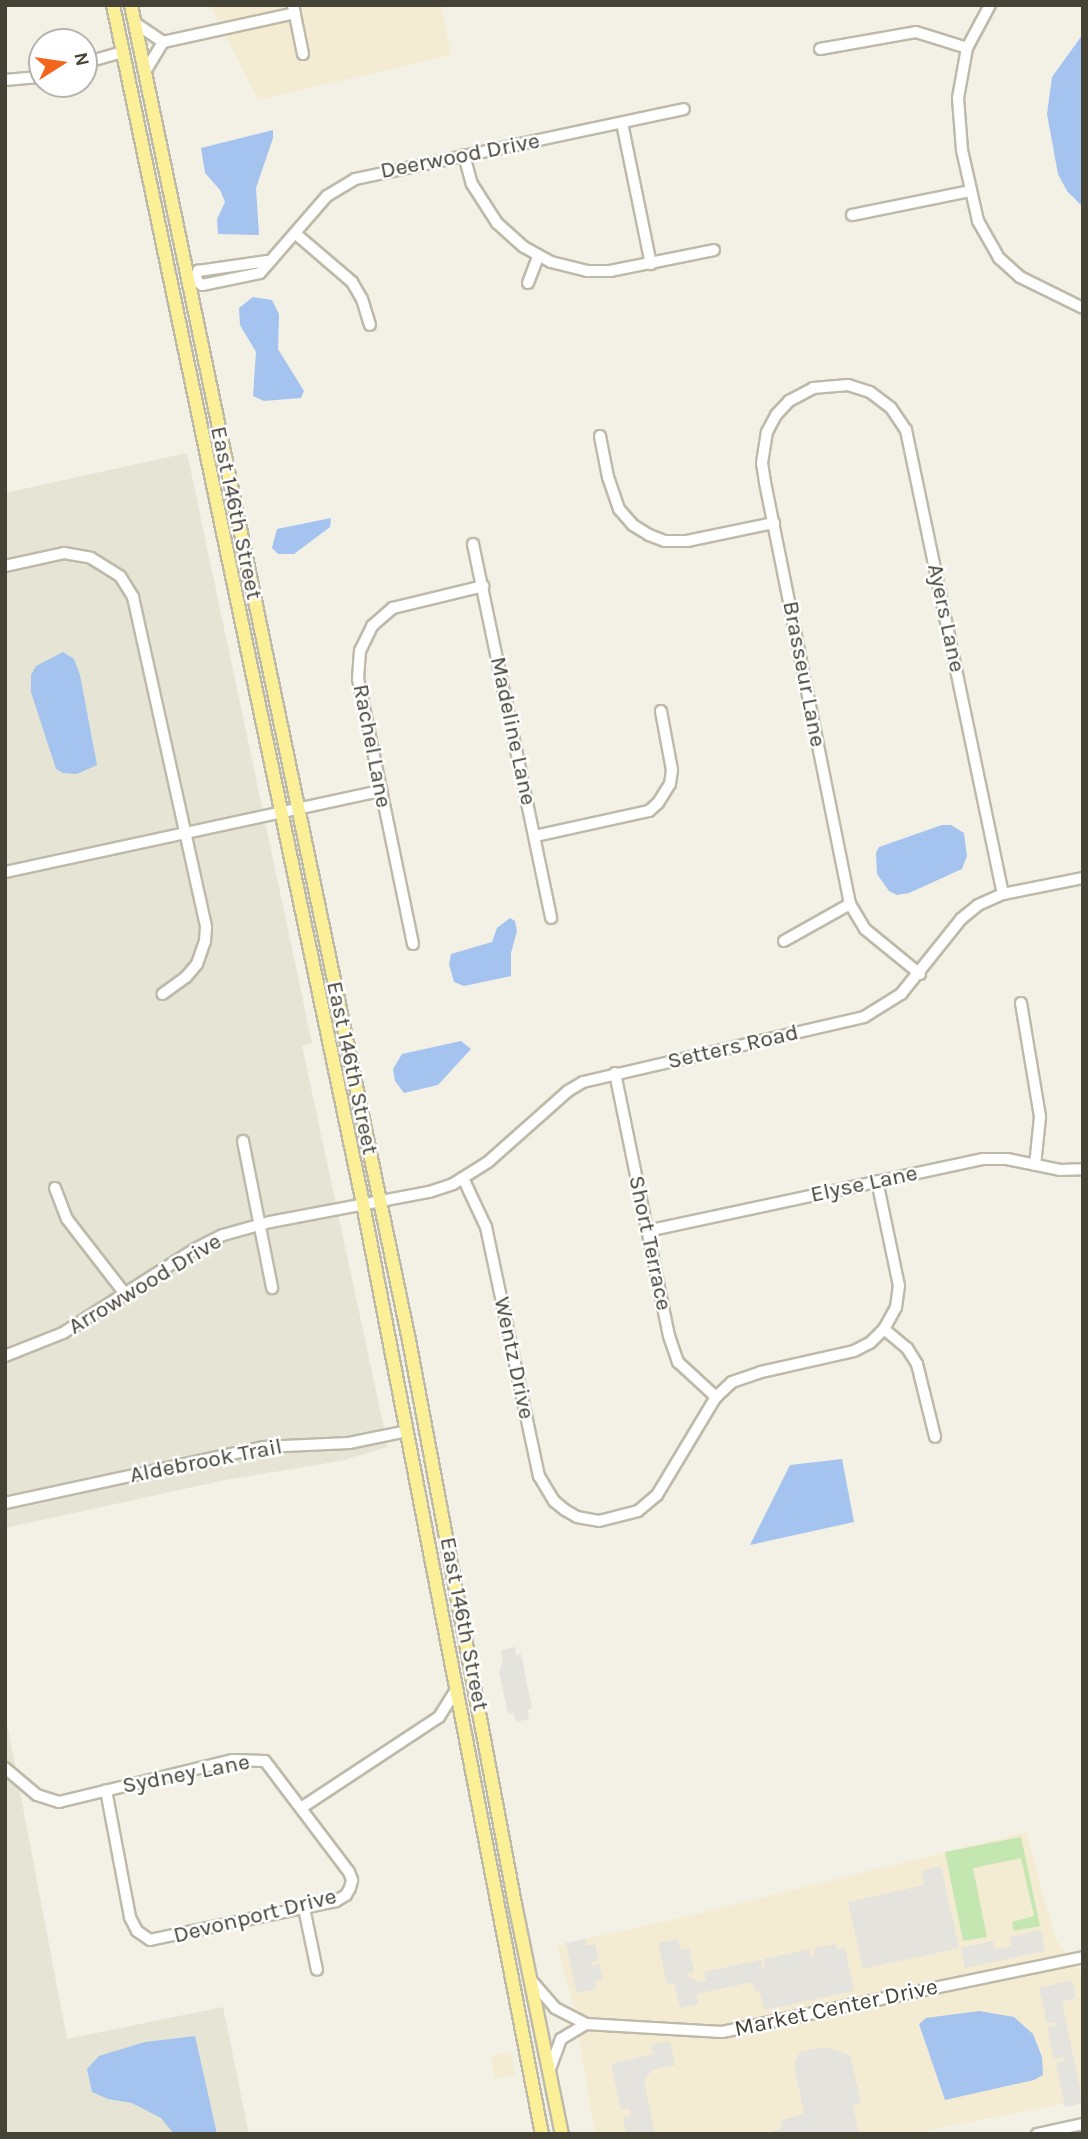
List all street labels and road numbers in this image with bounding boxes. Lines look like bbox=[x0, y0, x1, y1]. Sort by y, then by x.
street label: Deerwood Drive bbox=[378, 127, 542, 185]
street label: East 146th Street bbox=[204, 424, 268, 602]
street label: Ayers Lane bbox=[921, 561, 971, 675]
street label: Brasseur Lane bbox=[776, 599, 832, 749]
street label: Madeline Lane bbox=[484, 654, 542, 808]
street label: Rachel Lane bbox=[346, 682, 398, 810]
street label: East 146th Street bbox=[320, 979, 384, 1157]
street label: Setters Road bbox=[665, 1019, 801, 1075]
street label: Elyse Lane bbox=[808, 1159, 920, 1209]
street label: Short Terrace bbox=[622, 1173, 678, 1313]
street label: Arrowwood Drive bbox=[63, 1227, 227, 1341]
street label: Wentz Drive bbox=[488, 1294, 540, 1422]
street label: Aldebrook Trail bbox=[127, 1433, 285, 1489]
street label: East 146th Street bbox=[434, 1535, 494, 1713]
street label: Sydney Lane bbox=[120, 1748, 252, 1800]
street label: Devonport Drive bbox=[171, 1882, 339, 1950]
street label: Market Center Drive bbox=[732, 1973, 940, 2043]

